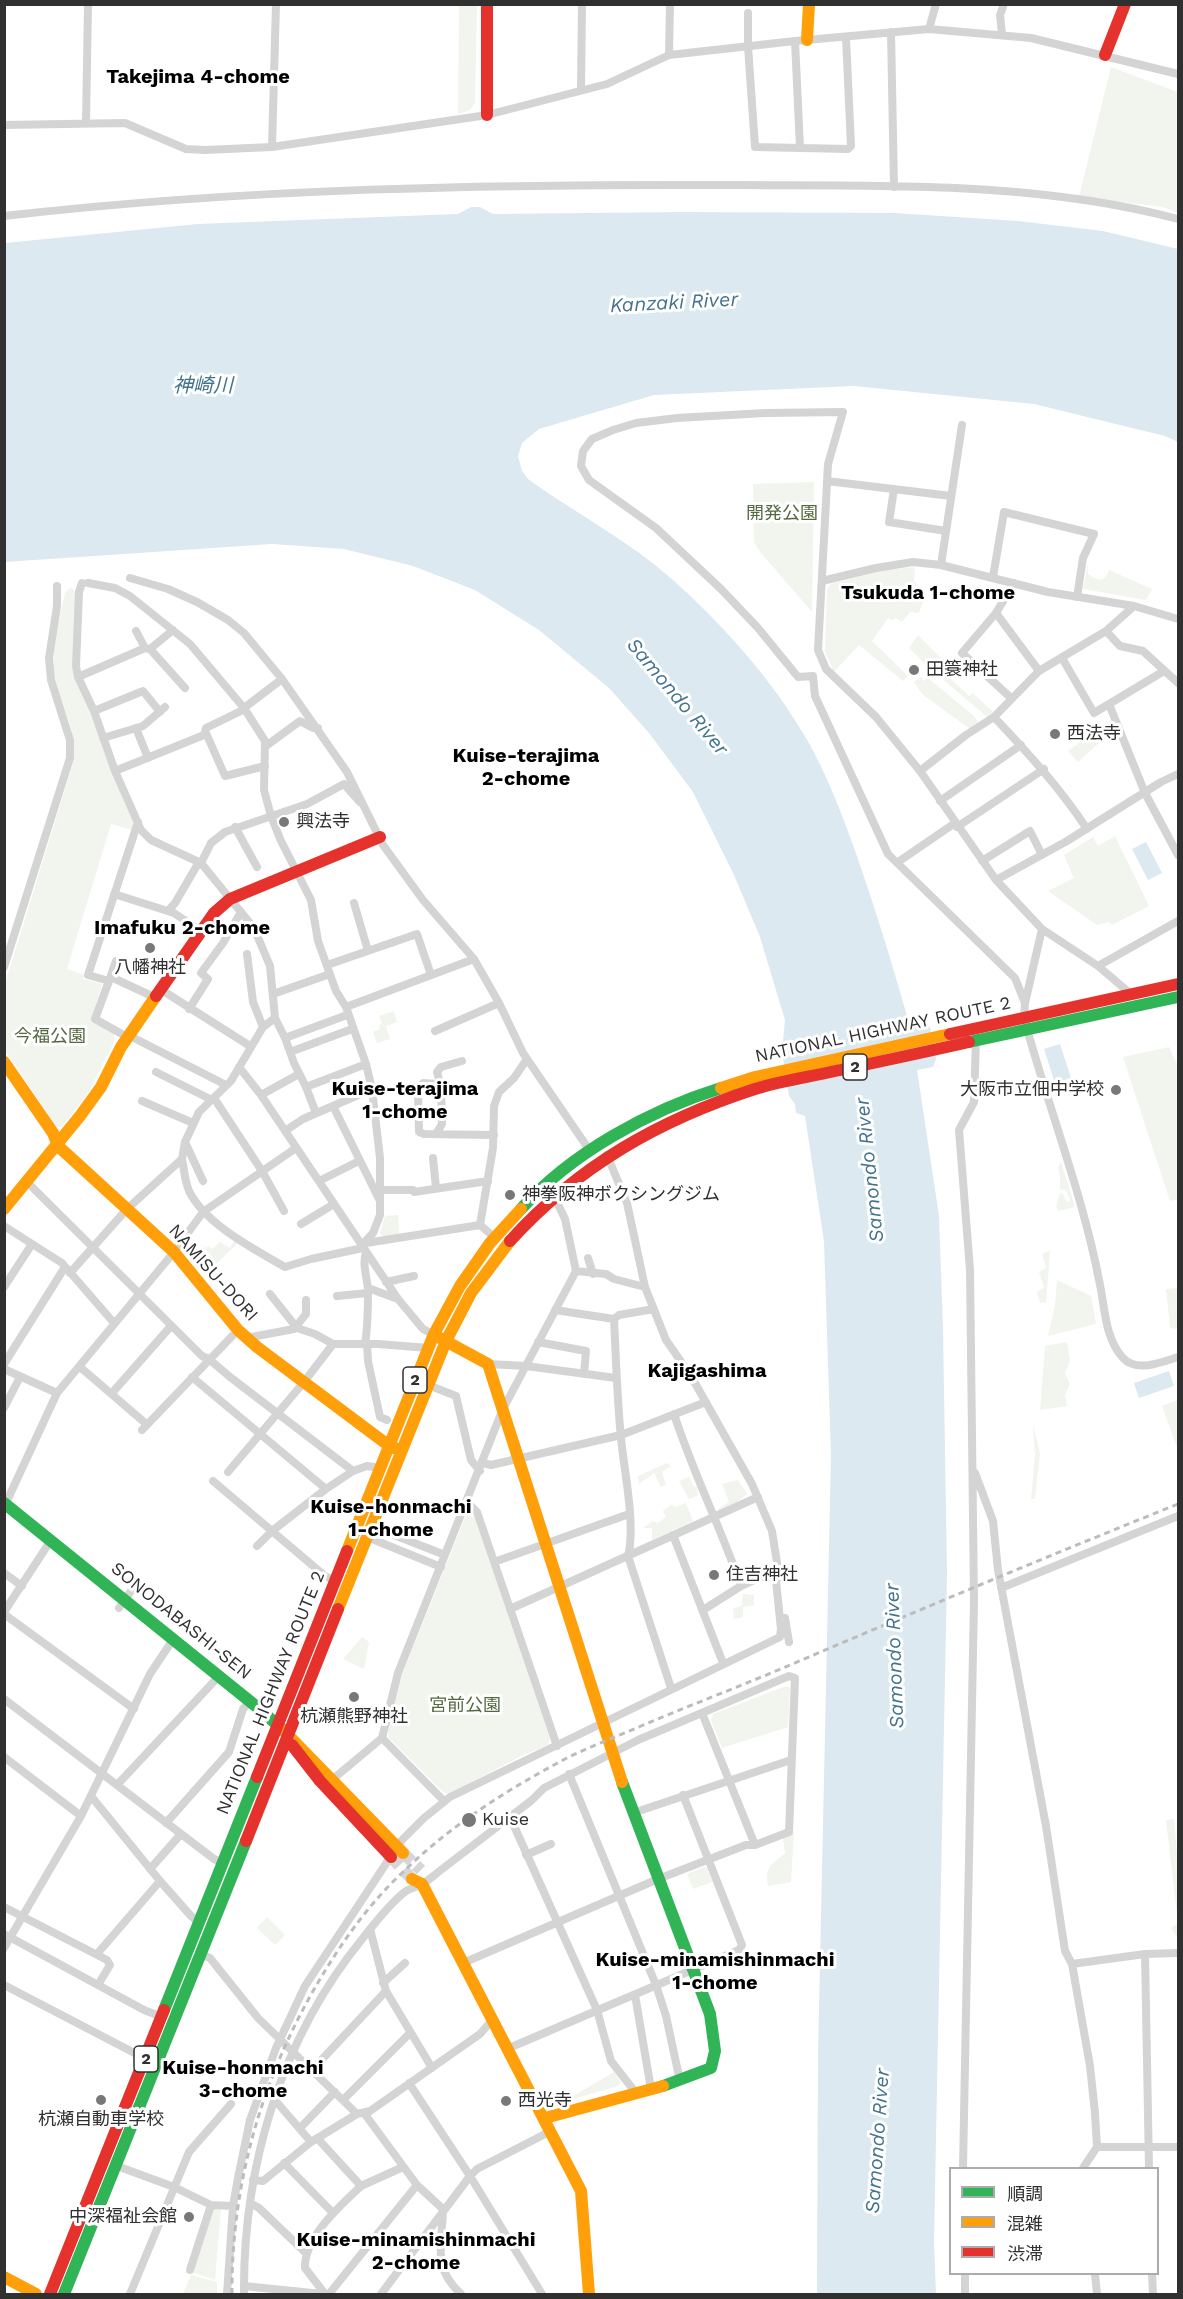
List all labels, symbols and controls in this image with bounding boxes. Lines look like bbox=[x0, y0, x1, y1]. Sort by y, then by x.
district label: Takejima 4-chome bbox=[106, 65, 290, 89]
water label: Kanzaki River bbox=[609, 288, 739, 318]
water label: 神崎川 bbox=[173, 374, 233, 398]
park label: 開発公園 bbox=[746, 503, 818, 525]
district label: Tsukuda 1-chome bbox=[841, 581, 1015, 605]
water label: Samondo River bbox=[621, 633, 733, 761]
place label: 田簑神社 bbox=[926, 659, 998, 681]
marker: 田簑神社 bbox=[907, 663, 921, 677]
place label: 西法寺 bbox=[1067, 723, 1121, 745]
marker: 西法寺 bbox=[1048, 727, 1062, 741]
district label: Kuise-terajima 2-chome bbox=[453, 744, 599, 791]
place label: 興法寺 bbox=[296, 811, 350, 833]
marker: 興法寺 bbox=[277, 815, 291, 829]
district label: Imafuku 2-chome bbox=[94, 916, 270, 940]
marker: 八幡神社 bbox=[143, 941, 157, 955]
place label: 八幡神社 bbox=[114, 957, 186, 979]
street label: NATIONAL HIGHWAY ROUTE 2 bbox=[753, 992, 1013, 1068]
park label: 今福公園 bbox=[14, 1026, 86, 1048]
road number: 2 bbox=[843, 1054, 867, 1080]
district label: Kuise-terajima 1-chome bbox=[332, 1077, 478, 1124]
place label: 大阪市立佃中学校 bbox=[960, 1079, 1104, 1101]
marker: 大阪市立佃中学校 bbox=[1109, 1083, 1123, 1097]
water label: Samondo River bbox=[850, 1096, 890, 1244]
place label: 神拳阪神ボクシングジム bbox=[522, 1184, 720, 1206]
marker: 神拳阪神ボクシングジム bbox=[503, 1188, 517, 1202]
street label: NAMISU-DORI bbox=[164, 1220, 262, 1326]
district label: Kajigashima bbox=[647, 1359, 767, 1383]
road number: 2 bbox=[403, 1367, 427, 1393]
district label: Kuise-honmachi 1-chome bbox=[310, 1495, 472, 1542]
street label: SONODABASHI-SEN bbox=[106, 1558, 256, 1684]
place label: 住吉神社 bbox=[726, 1564, 798, 1586]
street label: NATIONAL HIGHWAY ROUTE 2 bbox=[212, 1568, 330, 1818]
marker: 住吉神社 bbox=[707, 1568, 721, 1582]
water label: Samondo River bbox=[880, 1583, 910, 1729]
marker: 杭瀬熊野神社 bbox=[347, 1690, 361, 1704]
park label: 宮前公園 bbox=[429, 1695, 501, 1717]
place label: 杭瀬熊野神社 bbox=[300, 1706, 408, 1728]
place label: Kuise bbox=[482, 1809, 529, 1831]
marker: Kuise bbox=[460, 1811, 478, 1829]
district label: Kuise-minamishinmachi 1-chome bbox=[595, 1948, 835, 1995]
road number: 2 bbox=[134, 2046, 158, 2072]
district label: Kuise-honmachi 3-chome bbox=[162, 2056, 324, 2103]
water label: Samondo River bbox=[861, 2068, 895, 2214]
place label: 西光寺 bbox=[518, 2090, 572, 2112]
marker: 杭瀬自動車学校 bbox=[94, 2093, 108, 2107]
marker: 西光寺 bbox=[499, 2094, 513, 2108]
place label: 杭瀬自動車学校 bbox=[38, 2109, 164, 2131]
legend bbox=[949, 2167, 1159, 2275]
text: 順調 bbox=[1007, 2183, 1043, 2204]
place label: 中深福祉会館 bbox=[69, 2206, 177, 2228]
marker: 中深福祉会館 bbox=[182, 2210, 196, 2224]
text: 混雑 bbox=[1007, 2213, 1043, 2234]
district label: Kuise-minamishinmachi 2-chome bbox=[296, 2228, 536, 2275]
text: 渋滞 bbox=[1007, 2243, 1043, 2264]

